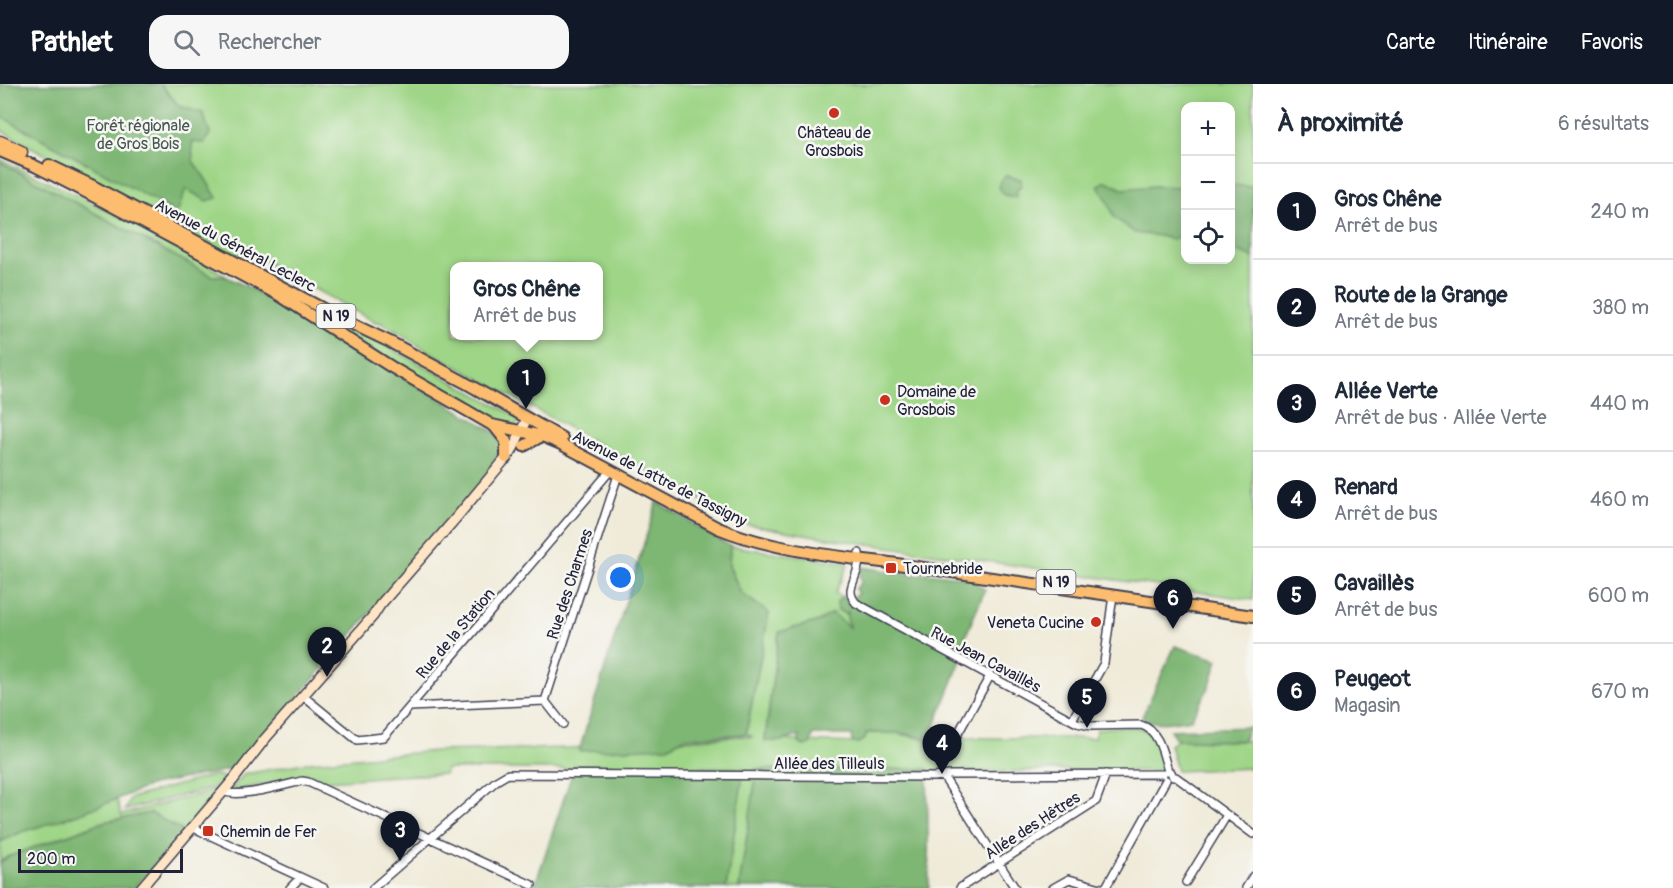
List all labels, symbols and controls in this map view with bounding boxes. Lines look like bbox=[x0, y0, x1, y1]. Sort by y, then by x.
search box bbox=[149, 15, 569, 69]
text: Pathlet bbox=[30, 25, 113, 60]
icon: search bbox=[170, 26, 203, 59]
text: Rechercher bbox=[218, 28, 322, 56]
text: Carte bbox=[1386, 29, 1435, 56]
text: Itinéraire bbox=[1468, 29, 1548, 56]
text: Favoris bbox=[1581, 29, 1643, 56]
map controls bbox=[1181, 102, 1235, 264]
button: + bbox=[1181, 102, 1235, 156]
marker: Château de Grosbois bbox=[827, 106, 841, 120]
text: À proximité bbox=[1277, 107, 1404, 139]
text: 6 résultats bbox=[1558, 111, 1649, 136]
park label: Forêt régionale de Gros Bois bbox=[86, 116, 190, 154]
place label: Château de Grosbois bbox=[797, 123, 871, 161]
button: − bbox=[1181, 156, 1235, 210]
text: Gros Chêne bbox=[1334, 185, 1441, 213]
street label: Avenue du Général Leclerc bbox=[151, 195, 320, 297]
text: 1 bbox=[1293, 199, 1300, 224]
text: 240 m bbox=[1590, 199, 1649, 224]
button: locate bbox=[1181, 210, 1235, 264]
text: Arrêt de bus bbox=[1334, 213, 1437, 238]
popup bbox=[450, 262, 603, 340]
text: Gros Chêne bbox=[473, 275, 580, 303]
text: Route de la Grange bbox=[1334, 281, 1507, 309]
text: 2 bbox=[1291, 295, 1302, 320]
text: 380 m bbox=[1592, 295, 1649, 320]
text: Arrêt de bus bbox=[473, 303, 576, 328]
road number: N 19 bbox=[316, 304, 356, 328]
text: Arrêt de bus bbox=[1334, 309, 1437, 334]
pin: 1 bbox=[506, 360, 546, 409]
text: Allée Verte bbox=[1334, 377, 1438, 405]
place label: Domaine de Grosbois bbox=[897, 382, 976, 420]
text: 3 bbox=[1291, 391, 1302, 416]
text: 440 m bbox=[1590, 391, 1649, 416]
marker: Domaine de Grosbois bbox=[878, 393, 892, 407]
text: Arrêt de bus · Allée Verte bbox=[1334, 405, 1547, 430]
street label: Avenue de Lattre de Tassigny bbox=[569, 426, 750, 532]
text: Renard bbox=[1334, 473, 1398, 501]
text: 4 bbox=[1291, 487, 1302, 512]
text: 460 m bbox=[1590, 487, 1649, 512]
text: Arrêt de bus bbox=[1334, 501, 1437, 526]
street label: Rue des Charmes bbox=[543, 527, 597, 642]
place label: Tournebride bbox=[903, 559, 983, 579]
marker: Tournebride bbox=[884, 561, 898, 575]
your location bbox=[606, 563, 635, 592]
text: Cavaillès bbox=[1334, 569, 1414, 597]
road number: N 19 bbox=[1036, 570, 1076, 594]
pin: 6 bbox=[1154, 580, 1192, 629]
text: 5 bbox=[1291, 583, 1302, 608]
text: 600 m bbox=[1588, 583, 1649, 608]
street label: Rue de la Station bbox=[412, 584, 500, 683]
text: Arrêt de bus bbox=[1334, 597, 1437, 622]
place label: Veneta Cucine bbox=[987, 613, 1084, 633]
marker: Veneta Cucine bbox=[1089, 615, 1103, 629]
street label: Rue Jean Cavaillès bbox=[927, 622, 1044, 697]
pin: 2 bbox=[308, 628, 346, 677]
text: Peugeot bbox=[1334, 665, 1411, 693]
pin: 5 bbox=[1068, 678, 1106, 728]
text: 6 bbox=[1291, 679, 1302, 704]
text: 670 m bbox=[1591, 679, 1649, 704]
text: Magasin bbox=[1334, 693, 1401, 718]
pin: 4 bbox=[922, 724, 962, 774]
street label: Allée des Tilleuls bbox=[774, 754, 884, 774]
street label: Allée des Hêtres bbox=[981, 788, 1084, 864]
pin: 3 bbox=[380, 812, 420, 861]
place label: Chemin de Fer bbox=[220, 822, 317, 842]
marker: Chemin de Fer bbox=[201, 824, 215, 838]
scale bar bbox=[18, 846, 183, 874]
text: 200 m bbox=[27, 849, 75, 869]

